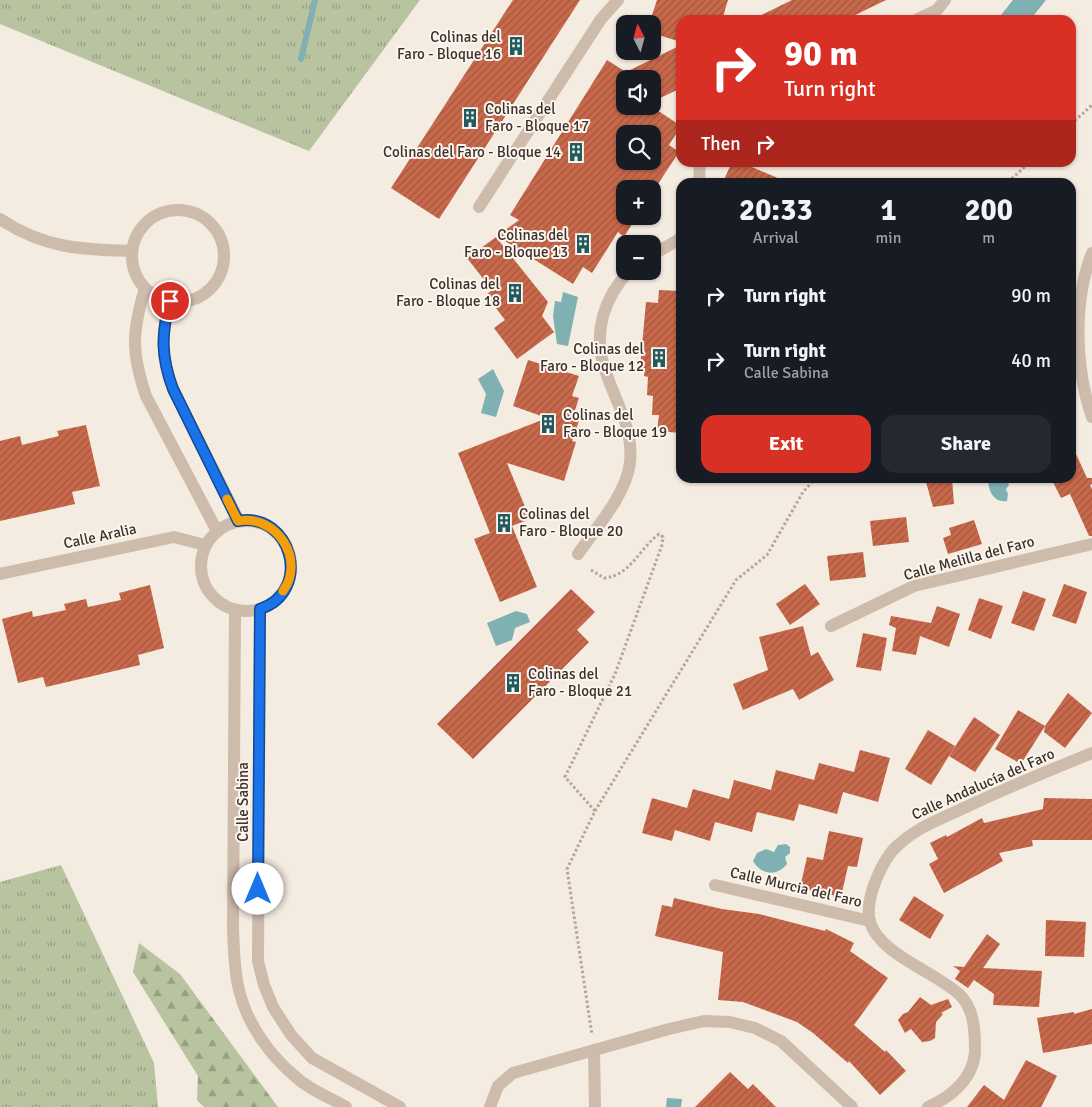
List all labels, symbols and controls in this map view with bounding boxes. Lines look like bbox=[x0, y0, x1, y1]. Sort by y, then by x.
north arrow bbox=[616, 15, 661, 60]
map controls bbox=[616, 15, 661, 280]
place label: Colinas del Faro - Bloque 16 bbox=[397, 28, 501, 63]
text: 90 m bbox=[784, 32, 858, 75]
building icon: Colinas del Faro - Bloque 16 bbox=[505, 35, 527, 57]
icon: right bbox=[701, 35, 766, 100]
button: sound bbox=[616, 70, 661, 115]
text: Turn right bbox=[784, 75, 876, 102]
place label: Colinas del Faro - Bloque 17 bbox=[485, 100, 589, 135]
building icon: Colinas del Faro - Bloque 17 bbox=[459, 107, 481, 129]
button: search bbox=[616, 125, 661, 170]
icon: right bbox=[751, 130, 779, 158]
text: Then bbox=[701, 132, 741, 156]
building icon: Colinas del Faro - Bloque 14 bbox=[565, 141, 587, 163]
place label: Colinas del Faro - Bloque 14 bbox=[383, 143, 561, 161]
button: + bbox=[616, 180, 661, 225]
text: 20:33 bbox=[739, 192, 813, 229]
text: 1 bbox=[880, 192, 897, 229]
text: 200 bbox=[964, 192, 1013, 229]
place label: Colinas del Faro - Bloque 13 bbox=[464, 226, 568, 261]
text: Arrival bbox=[753, 228, 799, 248]
text: min bbox=[876, 228, 901, 248]
text: m bbox=[982, 228, 995, 248]
building icon: Colinas del Faro - Bloque 13 bbox=[572, 233, 594, 255]
button: − bbox=[616, 235, 661, 280]
place label: Colinas del Faro - Bloque 18 bbox=[396, 275, 500, 310]
pin bbox=[149, 280, 191, 322]
building icon: Colinas del Faro - Bloque 18 bbox=[504, 282, 526, 304]
icon: right bbox=[701, 282, 729, 310]
text: Turn right bbox=[744, 284, 826, 308]
text: 90 m bbox=[1011, 284, 1051, 308]
icon: arrive bbox=[156, 287, 184, 315]
text: Turn right bbox=[744, 339, 826, 363]
place label: Colinas del Faro - Bloque 12 bbox=[540, 340, 644, 375]
building icon: Colinas del Faro - Bloque 12 bbox=[648, 347, 670, 369]
icon: right bbox=[701, 347, 729, 375]
text: 40 m bbox=[1011, 349, 1051, 373]
text: Calle Sabina bbox=[744, 363, 829, 383]
place label: Colinas del Faro - Bloque 19 bbox=[563, 406, 667, 441]
building icon: Colinas del Faro - Bloque 19 bbox=[537, 413, 559, 435]
button: Exit bbox=[701, 415, 871, 473]
button: Share bbox=[881, 415, 1051, 473]
place label: Colinas del Faro - Bloque 20 bbox=[519, 505, 623, 540]
building icon: Colinas del Faro - Bloque 20 bbox=[493, 512, 515, 534]
street label: Calle Aralia bbox=[62, 519, 138, 553]
street label: Calle Melilla del Faro bbox=[902, 532, 1037, 584]
place label: Colinas del Faro - Bloque 21 bbox=[528, 665, 632, 700]
building icon: Colinas del Faro - Bloque 21 bbox=[502, 672, 524, 694]
street label: Calle Andalucía del Faro bbox=[909, 744, 1057, 824]
street label: Calle Sabina bbox=[234, 762, 252, 842]
position arrow bbox=[231, 862, 283, 914]
street label: Calle Murcia del Faro bbox=[728, 863, 864, 911]

